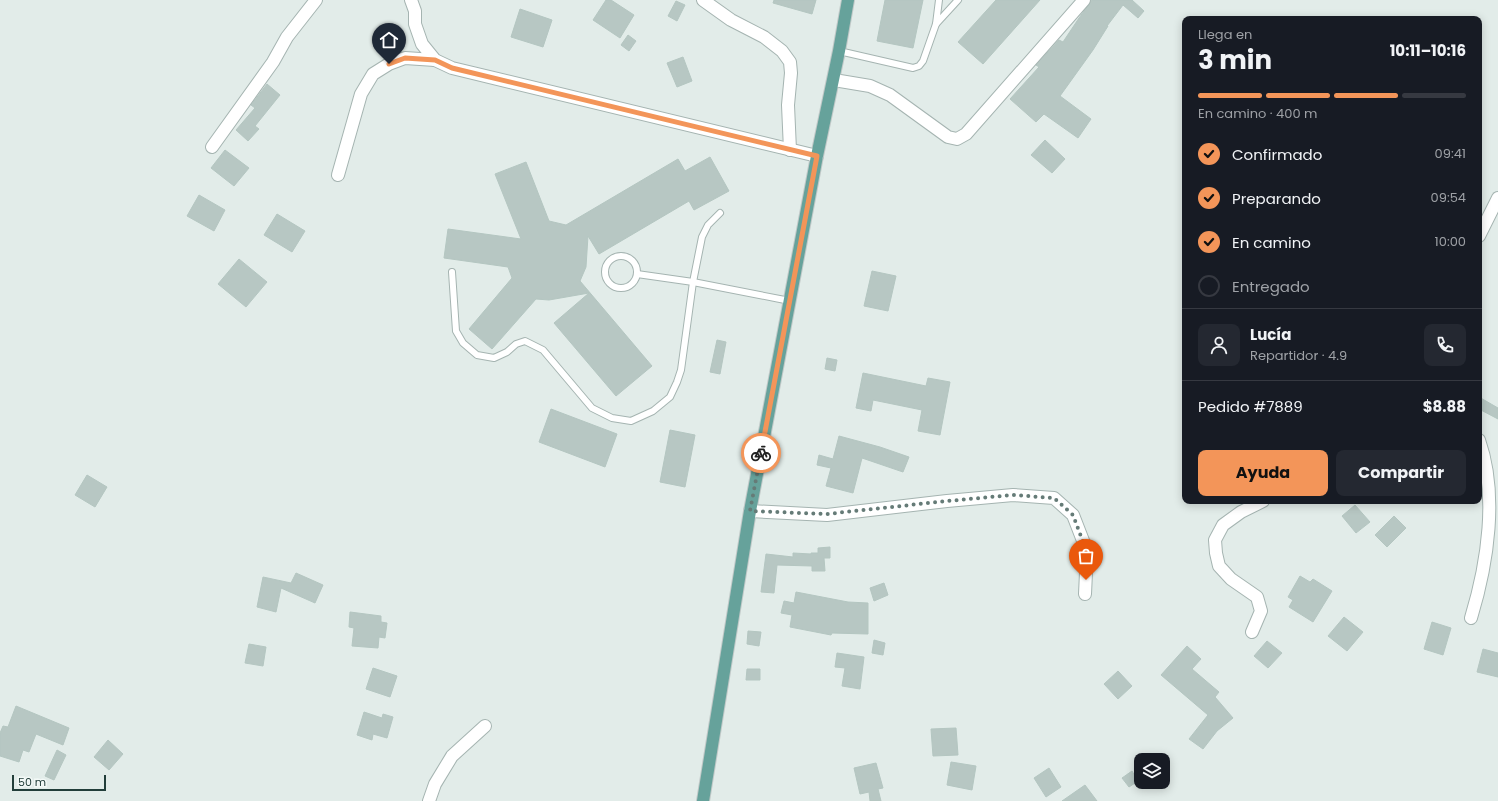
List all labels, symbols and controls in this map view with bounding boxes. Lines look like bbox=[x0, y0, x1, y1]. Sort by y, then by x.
pin bbox=[372, 23, 406, 64]
text: Llega en bbox=[1198, 25, 1252, 44]
icon: home bbox=[378, 29, 400, 51]
text: 10:11–10:16 bbox=[1390, 40, 1466, 61]
text: 3 min bbox=[1198, 42, 1272, 78]
text: En camino · 400 m bbox=[1198, 104, 1317, 123]
icon: check bbox=[1198, 143, 1220, 165]
text: Confirmado bbox=[1232, 144, 1322, 165]
text: 09:41 bbox=[1435, 144, 1466, 163]
icon: check bbox=[1198, 187, 1220, 209]
text: Preparando bbox=[1232, 188, 1321, 209]
text: 09:54 bbox=[1431, 188, 1466, 207]
icon: check bbox=[1198, 231, 1220, 253]
text: En camino bbox=[1232, 232, 1311, 253]
text: 10:00 bbox=[1435, 232, 1466, 251]
text: Entregado bbox=[1232, 276, 1310, 297]
button: person bbox=[1198, 324, 1240, 366]
text: Lucía bbox=[1250, 324, 1291, 345]
button: phone bbox=[1424, 324, 1466, 366]
text: Repartidor · 4.9 bbox=[1250, 346, 1347, 365]
text: Pedido #7889 bbox=[1198, 396, 1303, 417]
text: $8.88 bbox=[1423, 396, 1466, 417]
courier bbox=[741, 433, 781, 473]
icon: bike bbox=[750, 442, 772, 464]
button: Ayuda bbox=[1198, 450, 1328, 496]
button: Compartir bbox=[1336, 450, 1466, 496]
pin bbox=[1069, 539, 1103, 580]
icon: bag bbox=[1075, 545, 1097, 567]
map controls bbox=[1134, 753, 1170, 789]
button: layers bbox=[1134, 753, 1170, 789]
scale bar bbox=[12, 773, 106, 792]
text: 50 m bbox=[18, 774, 46, 790]

